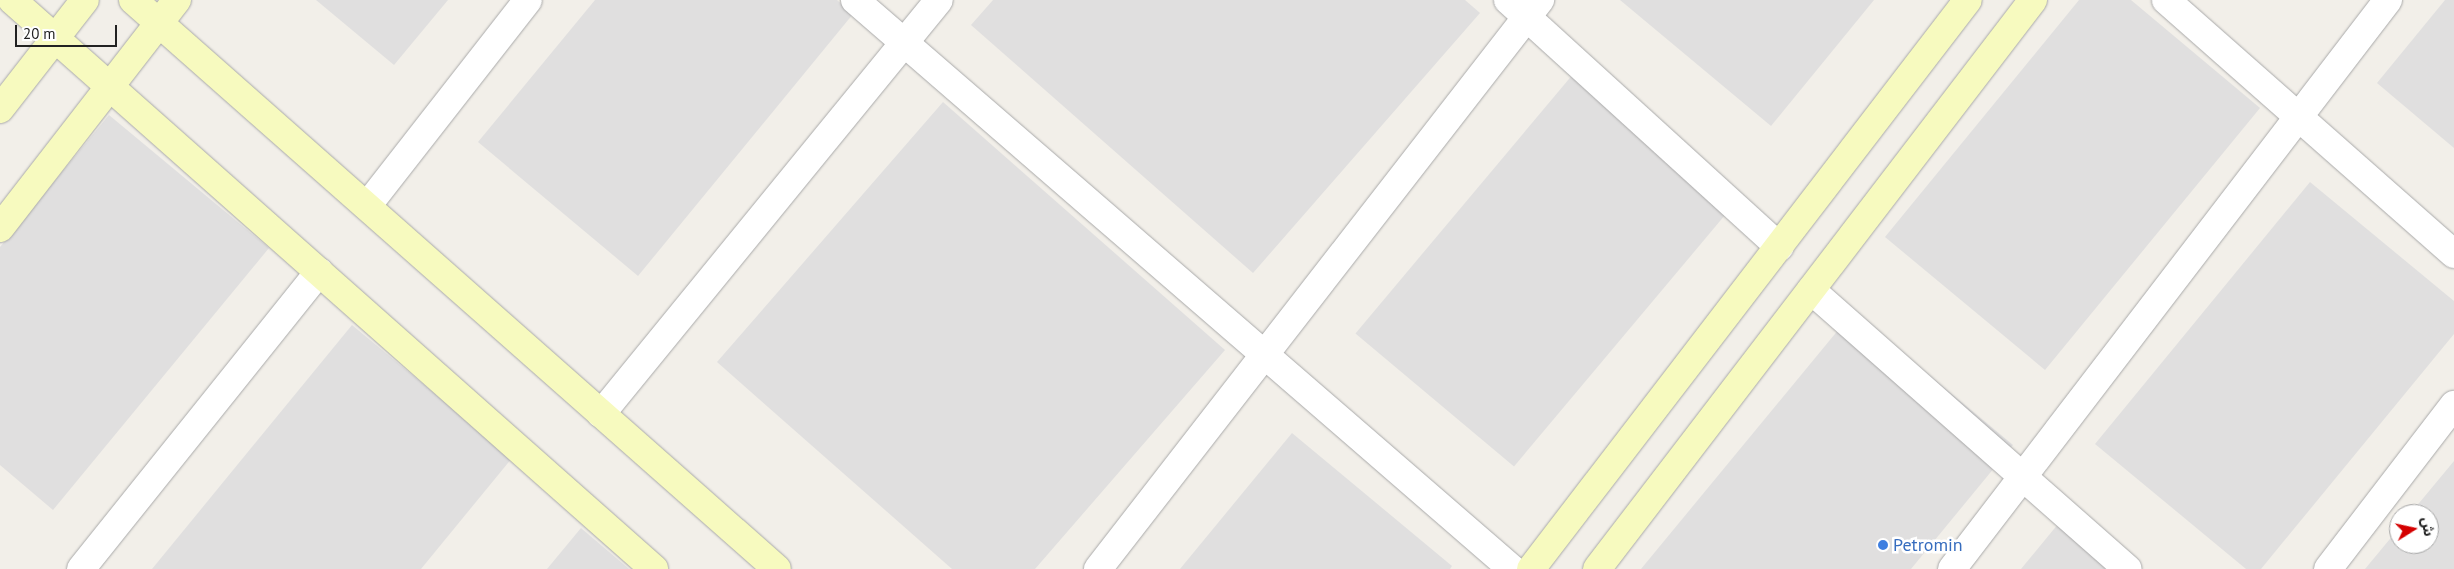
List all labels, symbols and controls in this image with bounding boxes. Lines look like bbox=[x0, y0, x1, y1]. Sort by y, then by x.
scale bar bbox=[18, 15, 120, 47]
text: 20 m bbox=[23, 24, 56, 43]
north arrow bbox=[2389, 504, 2439, 554]
text: ش bbox=[2417, 516, 2438, 538]
place label: Petromin bbox=[1893, 534, 1963, 556]
marker: Petromin bbox=[1877, 539, 1889, 551]

